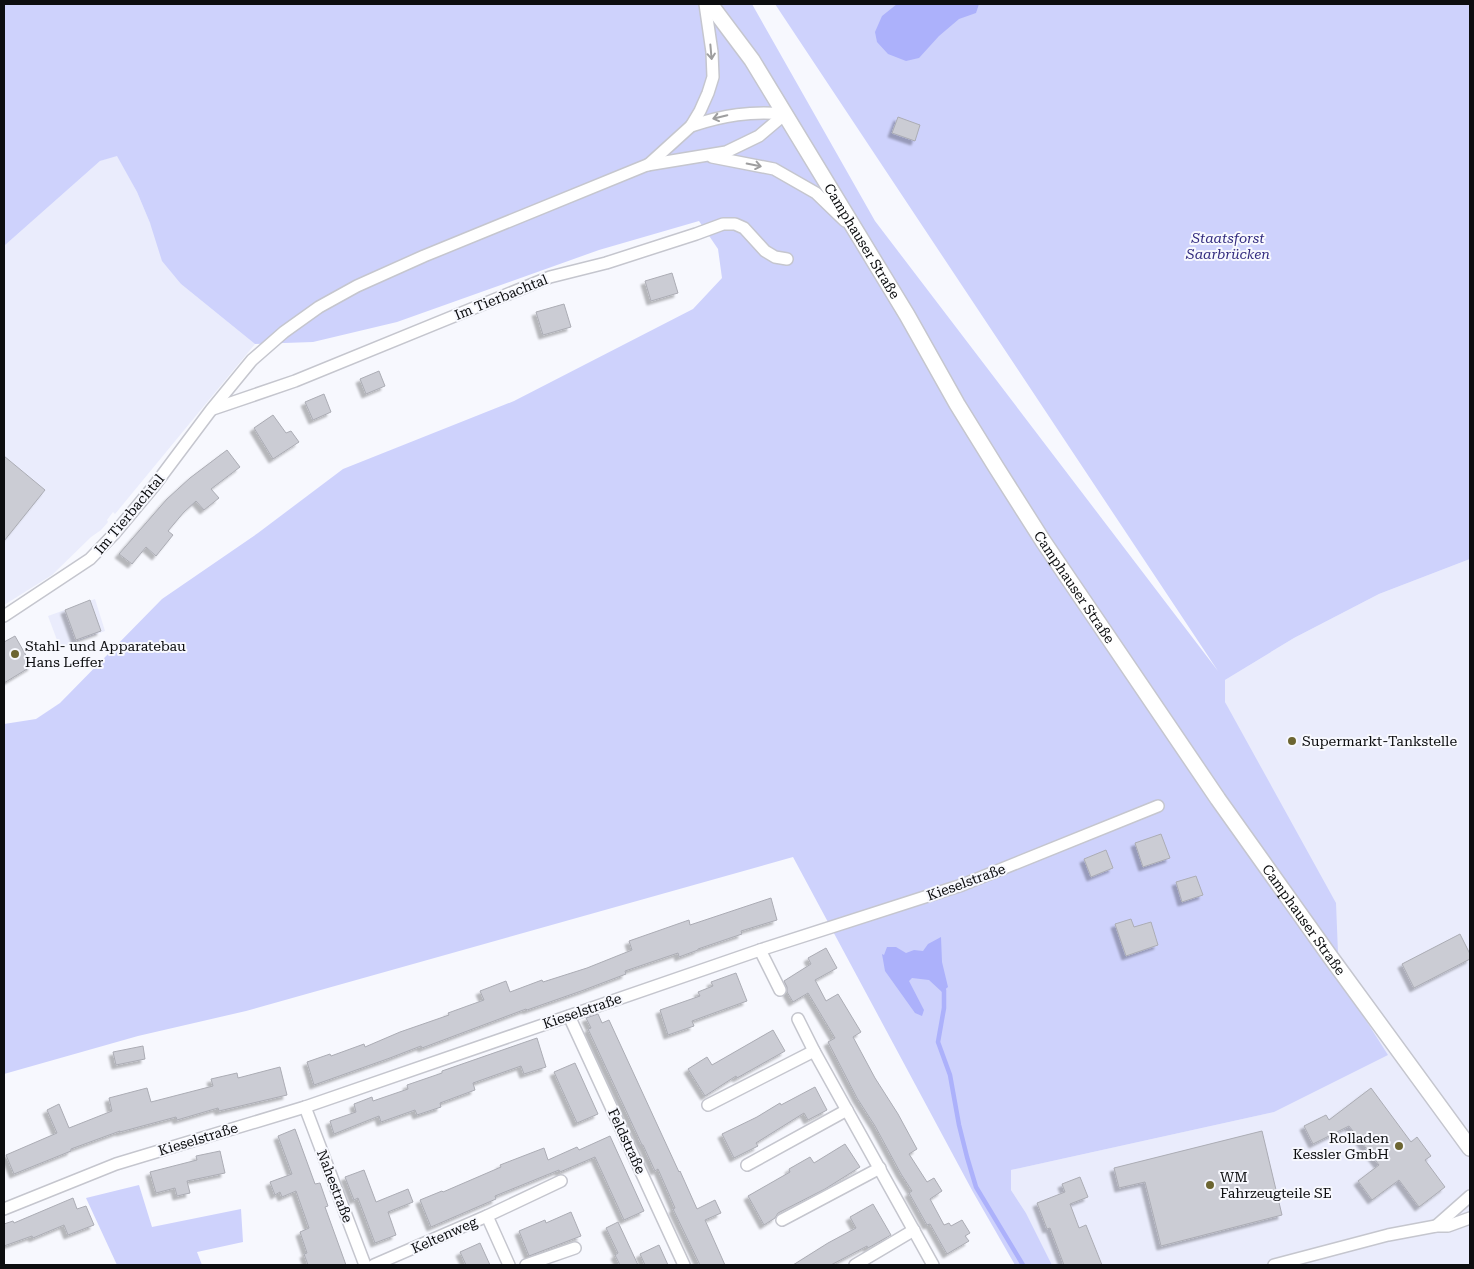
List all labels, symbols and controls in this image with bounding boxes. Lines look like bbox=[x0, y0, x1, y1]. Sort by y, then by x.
one-way arrow bbox=[707, 44, 716, 60]
one-way arrow bbox=[713, 113, 729, 123]
one-way arrow bbox=[745, 161, 761, 170]
street label: Camphauser Straße bbox=[821, 181, 903, 302]
park label: Staatsforst Saarbrücken bbox=[1185, 230, 1270, 262]
street label: Im Tierbachtal bbox=[452, 271, 551, 323]
street label: Im Tierbachtal bbox=[91, 470, 167, 557]
street label: Camphauser Straße bbox=[1031, 528, 1118, 647]
place label: Stahl- und Apparatebau Hans Leffer bbox=[25, 638, 186, 670]
marker: Stahl- und Apparatebau Hans Leffer bbox=[9, 648, 21, 660]
place label: Supermarkt-Tankstelle bbox=[1302, 733, 1457, 749]
marker: Supermarkt-Tankstelle bbox=[1286, 735, 1298, 747]
street label: Kieselstraße bbox=[925, 860, 1008, 904]
street label: Camphauser Straße bbox=[1259, 861, 1349, 978]
street label: Kieselstraße bbox=[540, 990, 624, 1032]
street label: Feldstraße bbox=[605, 1106, 649, 1176]
street label: Kieselstraße bbox=[156, 1119, 240, 1159]
place label: Rolladen Kessler GmbH bbox=[1293, 1130, 1389, 1162]
marker: Rolladen Kessler GmbH bbox=[1393, 1140, 1405, 1152]
street label: Nahestraße bbox=[314, 1147, 356, 1225]
place label: WM Fahrzeugteile SE bbox=[1220, 1169, 1332, 1201]
marker: WM Fahrzeugteile SE bbox=[1204, 1179, 1216, 1191]
street label: Keltenweg bbox=[409, 1213, 479, 1257]

